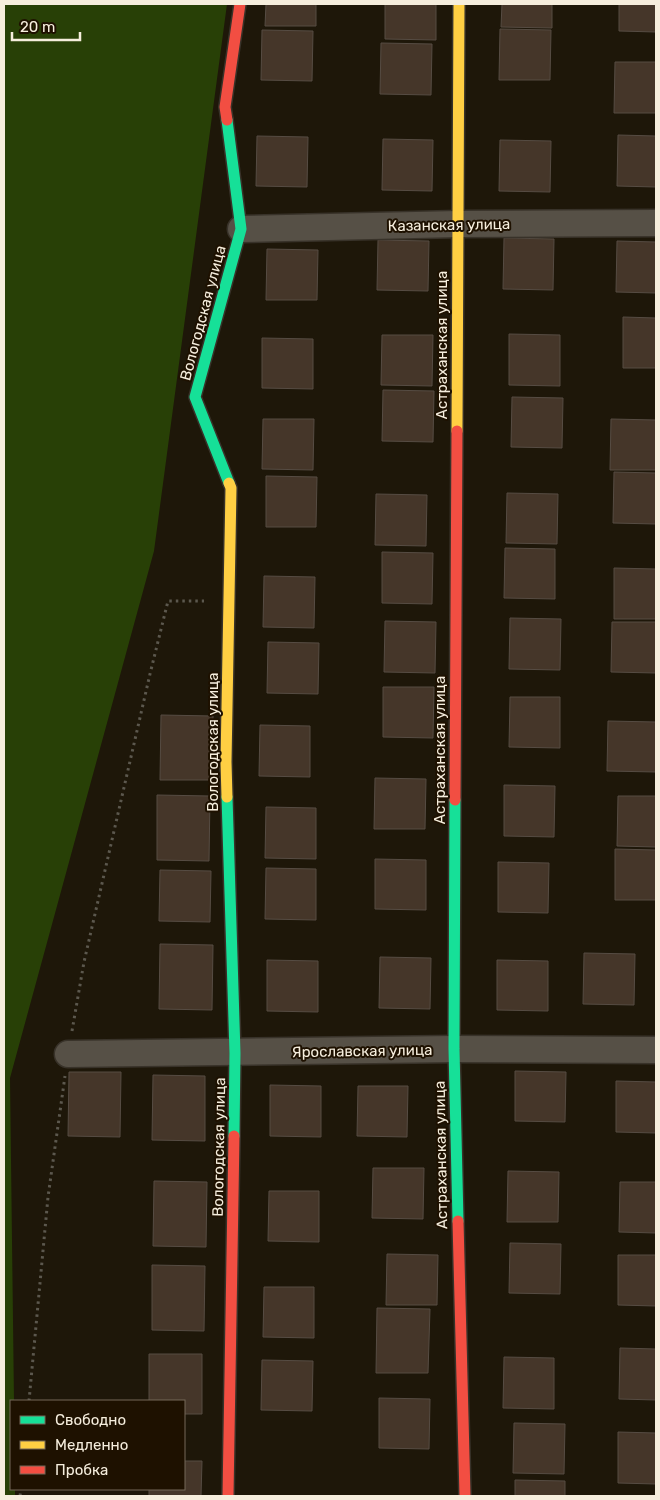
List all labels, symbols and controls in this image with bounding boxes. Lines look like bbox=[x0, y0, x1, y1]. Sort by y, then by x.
scale bar bbox=[12, 10, 80, 42]
text: 20 m bbox=[20, 18, 55, 36]
street label: Казанская улица bbox=[388, 215, 510, 235]
street label: Вологодская улица bbox=[176, 243, 230, 383]
street label: Астраханская улица bbox=[433, 271, 451, 419]
street label: Вологодская улица bbox=[204, 672, 222, 812]
street label: Астраханская улица bbox=[431, 676, 449, 824]
street label: Ярославская улица bbox=[291, 1041, 433, 1061]
street label: Вологодская улица bbox=[209, 1077, 229, 1217]
street label: Астраханская улица bbox=[431, 1081, 451, 1229]
legend bbox=[10, 1400, 185, 1490]
text: Свободно bbox=[55, 1411, 126, 1429]
text: Медленно bbox=[55, 1436, 128, 1454]
text: Пробка bbox=[55, 1461, 108, 1479]

